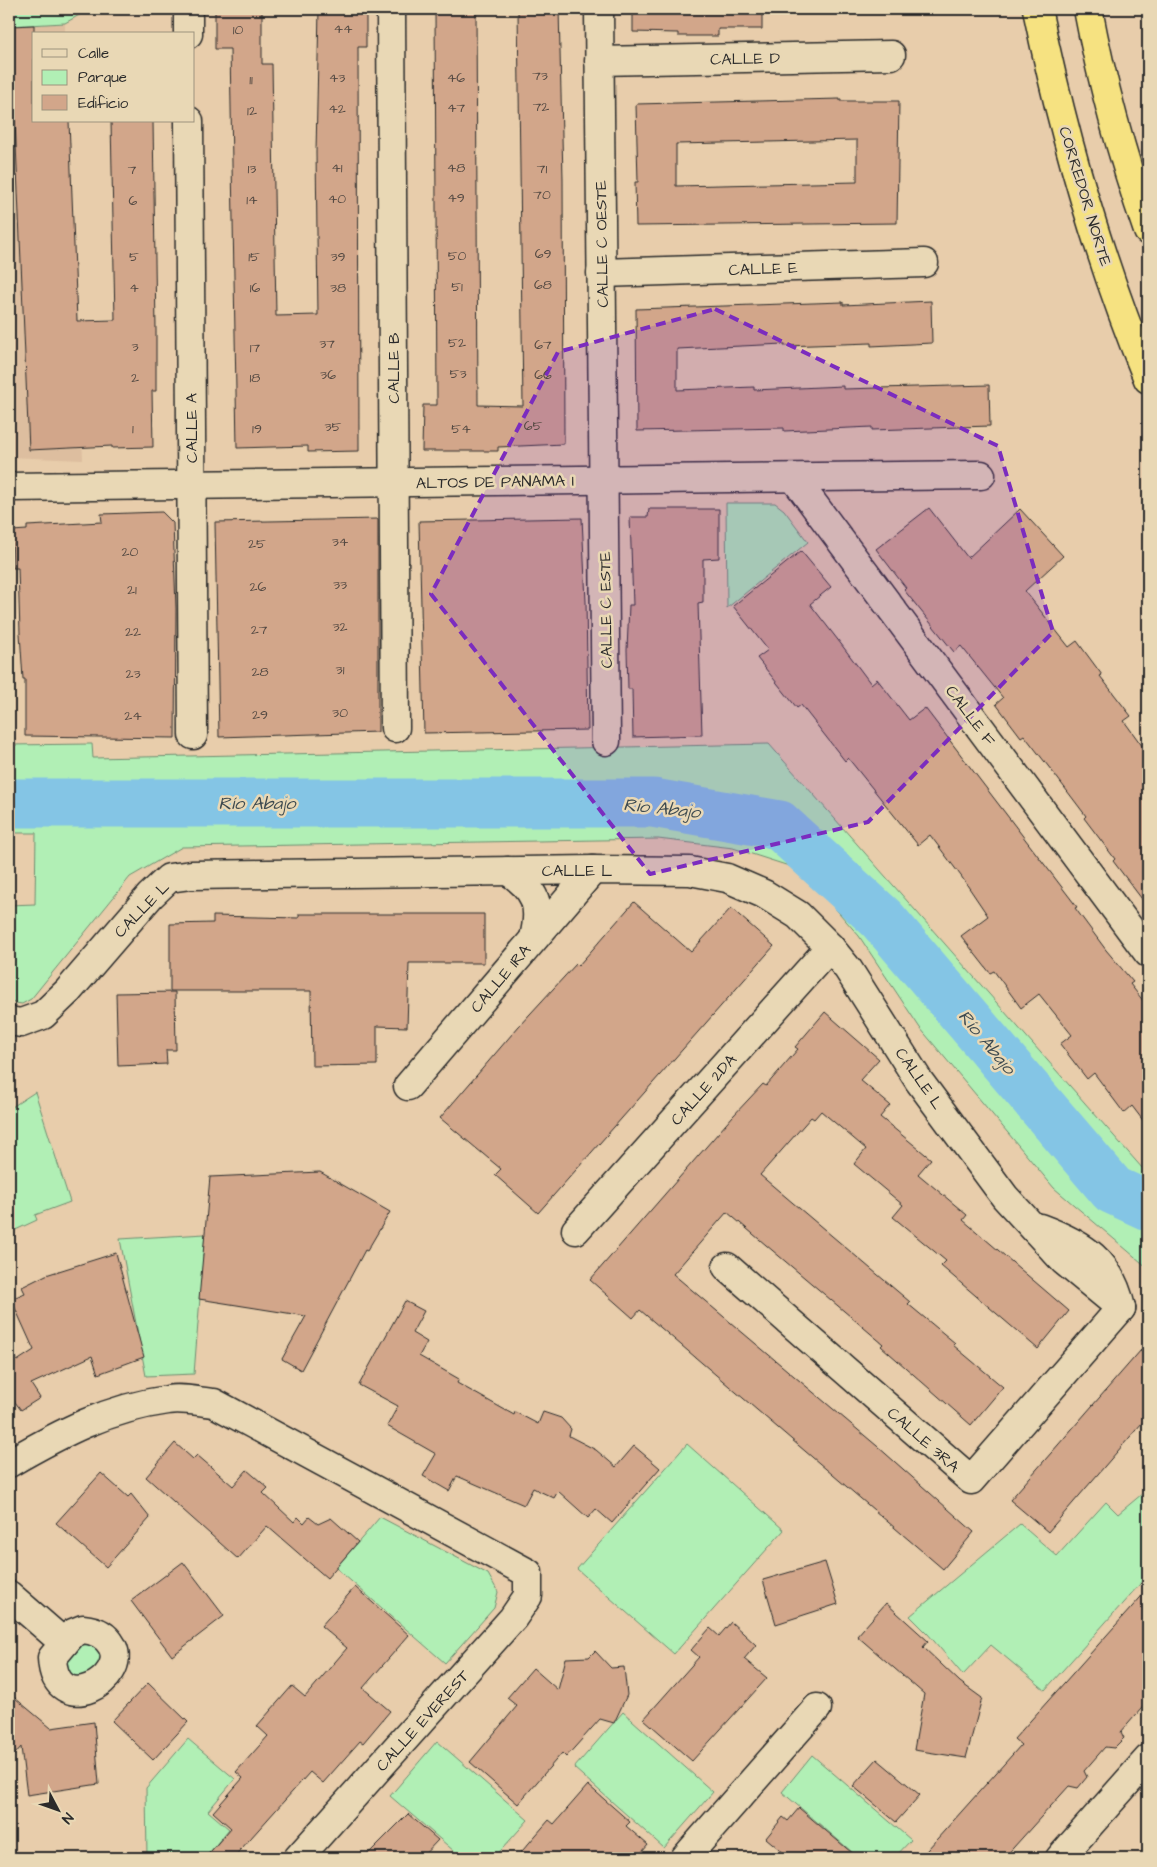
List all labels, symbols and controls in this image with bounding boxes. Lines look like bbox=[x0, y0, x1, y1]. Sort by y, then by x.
house number: 44 bbox=[333, 19, 353, 39]
house number: 10 bbox=[233, 20, 243, 40]
legend bbox=[32, 32, 195, 122]
text: Calle bbox=[78, 43, 109, 64]
street label: CALLE D bbox=[710, 47, 780, 71]
house number: 73 bbox=[532, 66, 548, 86]
text: Parque bbox=[78, 67, 127, 88]
house number: 43 bbox=[329, 68, 345, 88]
house number: 46 bbox=[447, 68, 465, 88]
house number: 11 bbox=[249, 70, 253, 90]
text: Edificio bbox=[78, 93, 129, 114]
house number: 72 bbox=[533, 97, 549, 117]
house number: 47 bbox=[447, 98, 465, 118]
house number: 42 bbox=[328, 99, 346, 119]
house number: 12 bbox=[247, 101, 257, 121]
street label: CORREDOR NORTE bbox=[1053, 124, 1117, 269]
house number: 41 bbox=[331, 158, 343, 178]
house number: 48 bbox=[447, 158, 465, 178]
house number: 13 bbox=[248, 159, 256, 179]
house number: 71 bbox=[537, 159, 547, 179]
house number: 7 bbox=[128, 160, 137, 180]
street label: CALLE C OESTE bbox=[590, 180, 614, 308]
house number: 70 bbox=[533, 185, 551, 205]
house number: 49 bbox=[447, 188, 465, 208]
house number: 40 bbox=[328, 189, 346, 209]
house number: 14 bbox=[246, 190, 258, 210]
house number: 6 bbox=[129, 191, 138, 211]
house number: 69 bbox=[535, 244, 551, 264]
house number: 50 bbox=[448, 246, 467, 266]
house number: 5 bbox=[129, 247, 139, 267]
house number: 15 bbox=[248, 247, 260, 267]
house number: 39 bbox=[330, 247, 346, 267]
street label: CALLE E bbox=[728, 257, 798, 281]
house number: 68 bbox=[534, 275, 552, 295]
house number: 51 bbox=[451, 277, 463, 297]
house number: 4 bbox=[129, 278, 139, 298]
house number: 16 bbox=[250, 278, 261, 298]
house number: 38 bbox=[330, 278, 346, 298]
street label: CALLE B bbox=[383, 332, 405, 403]
house number: 52 bbox=[448, 333, 466, 353]
house number: 37 bbox=[319, 334, 335, 354]
house number: 67 bbox=[534, 335, 552, 355]
house number: 3 bbox=[131, 337, 139, 357]
house number: 17 bbox=[250, 338, 261, 358]
house number: 53 bbox=[449, 364, 467, 384]
house number: 36 bbox=[320, 365, 336, 385]
house number: 66 bbox=[534, 365, 552, 385]
house number: 2 bbox=[131, 368, 139, 388]
house number: 18 bbox=[250, 368, 260, 388]
street label: CALLE A bbox=[181, 393, 203, 463]
house number: 65 bbox=[524, 416, 542, 436]
house number: 35 bbox=[324, 417, 342, 437]
house number: 1 bbox=[132, 419, 134, 439]
house number: 19 bbox=[252, 419, 262, 439]
house number: 54 bbox=[451, 419, 471, 439]
street label: ALTOS DE PANAMA I bbox=[416, 470, 574, 494]
house number: 34 bbox=[332, 532, 349, 552]
house number: 25 bbox=[248, 534, 266, 554]
house number: 20 bbox=[122, 542, 139, 562]
street label: CALLE C ESTE bbox=[594, 551, 618, 668]
house number: 33 bbox=[333, 575, 347, 595]
house number: 26 bbox=[250, 577, 267, 597]
house number: 21 bbox=[127, 580, 137, 600]
house number: 32 bbox=[332, 617, 348, 637]
house number: 27 bbox=[251, 620, 268, 640]
house number: 22 bbox=[125, 622, 141, 642]
house number: 31 bbox=[336, 660, 345, 680]
house number: 28 bbox=[251, 662, 269, 682]
house number: 23 bbox=[125, 664, 141, 684]
street label: CALLE F bbox=[940, 681, 1000, 750]
house number: 30 bbox=[332, 703, 348, 723]
house number: 29 bbox=[252, 705, 268, 725]
house number: 24 bbox=[124, 706, 142, 726]
water label: Río Abajo bbox=[218, 791, 297, 816]
water label: Río Abajo bbox=[622, 792, 703, 825]
street label: CALLE L bbox=[542, 860, 612, 882]
street label: CALLE L bbox=[109, 877, 174, 943]
street label: CALLE 1RA bbox=[466, 940, 536, 1018]
water label: Río Abajo bbox=[952, 1005, 1022, 1081]
street label: CALLE L bbox=[890, 1043, 948, 1114]
street label: CALLE 2DA bbox=[666, 1049, 742, 1130]
street label: CALLE 3RA bbox=[882, 1402, 964, 1477]
street label: CALLE EVEREST bbox=[371, 1665, 474, 1776]
north arrow bbox=[32, 1784, 82, 1834]
text: N bbox=[56, 1808, 77, 1828]

